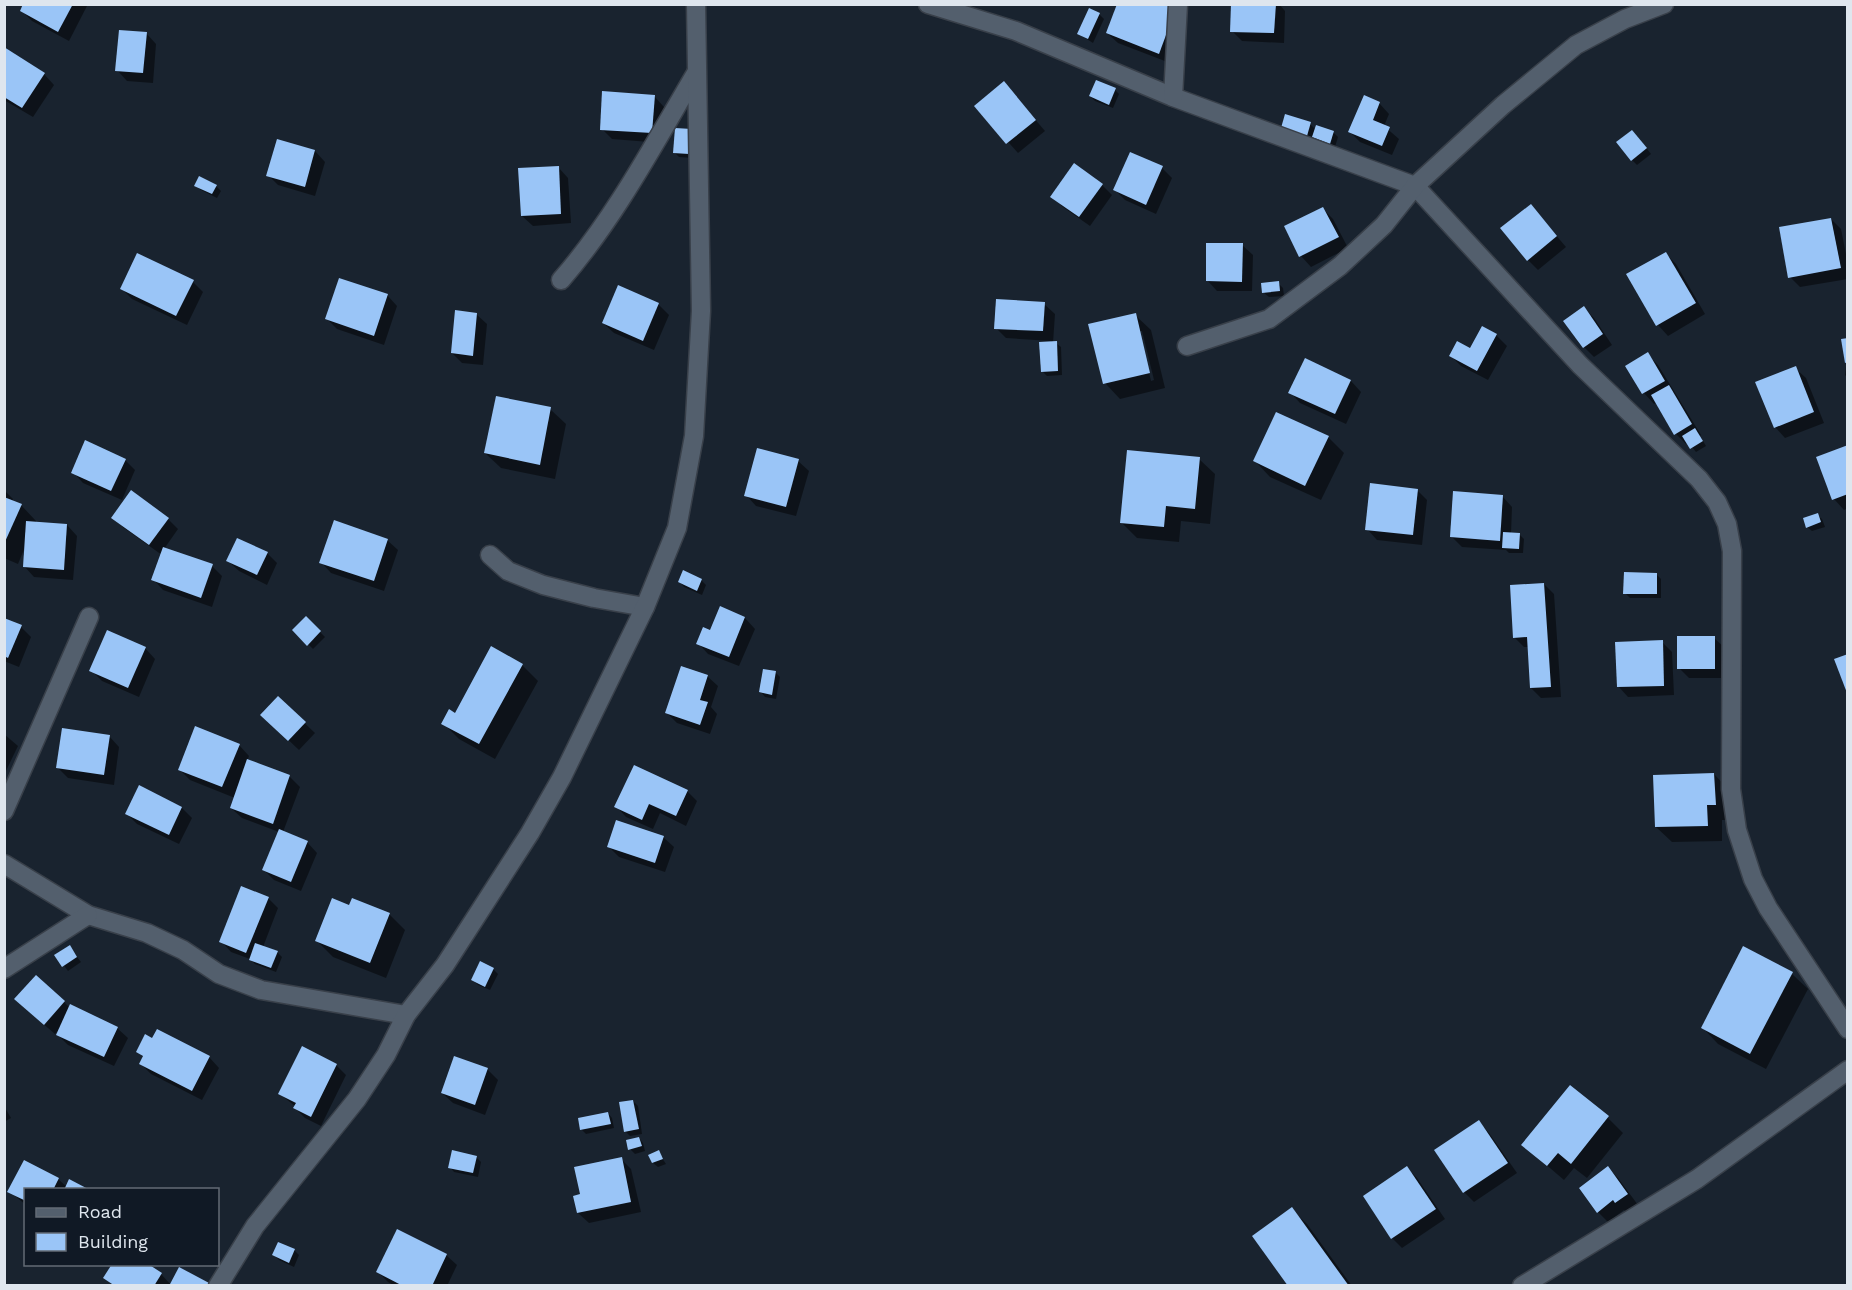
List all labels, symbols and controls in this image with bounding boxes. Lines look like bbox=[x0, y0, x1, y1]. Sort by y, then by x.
legend bbox=[24, 1188, 219, 1266]
text: Road bbox=[78, 1201, 122, 1222]
text: Building bbox=[78, 1231, 148, 1252]

